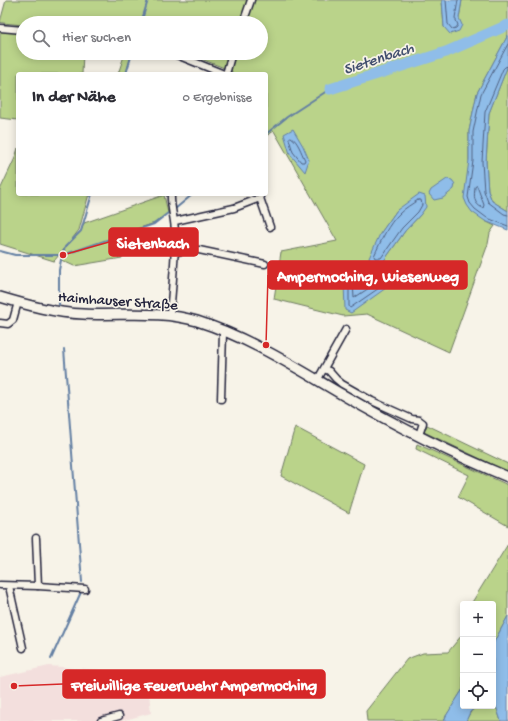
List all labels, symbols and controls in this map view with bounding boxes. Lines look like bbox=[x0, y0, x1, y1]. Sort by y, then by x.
search box bbox=[16, 16, 268, 60]
icon: search bbox=[30, 27, 52, 49]
text: Hier suchen bbox=[62, 29, 131, 47]
water label: Sietenbach bbox=[341, 40, 417, 81]
text: In der Nähe bbox=[32, 88, 115, 108]
text: 0 Ergebnisse bbox=[183, 91, 252, 106]
callout: Sietenbach bbox=[109, 228, 198, 256]
text: Sietenbach bbox=[117, 236, 190, 255]
callout: Ampermoching, Wiesenweg bbox=[268, 261, 467, 289]
text: Ampermoching, Wiesenweg bbox=[276, 269, 459, 288]
street label: Haimhauser Straße bbox=[57, 289, 179, 315]
map controls bbox=[460, 601, 496, 709]
button: + bbox=[460, 601, 496, 637]
button: − bbox=[460, 637, 496, 673]
callout: Freiwillige Feuerwehr Ampermoching bbox=[63, 670, 325, 698]
button: locate bbox=[460, 673, 496, 709]
text: Freiwillige Feuerwehr Ampermoching bbox=[70, 678, 317, 697]

